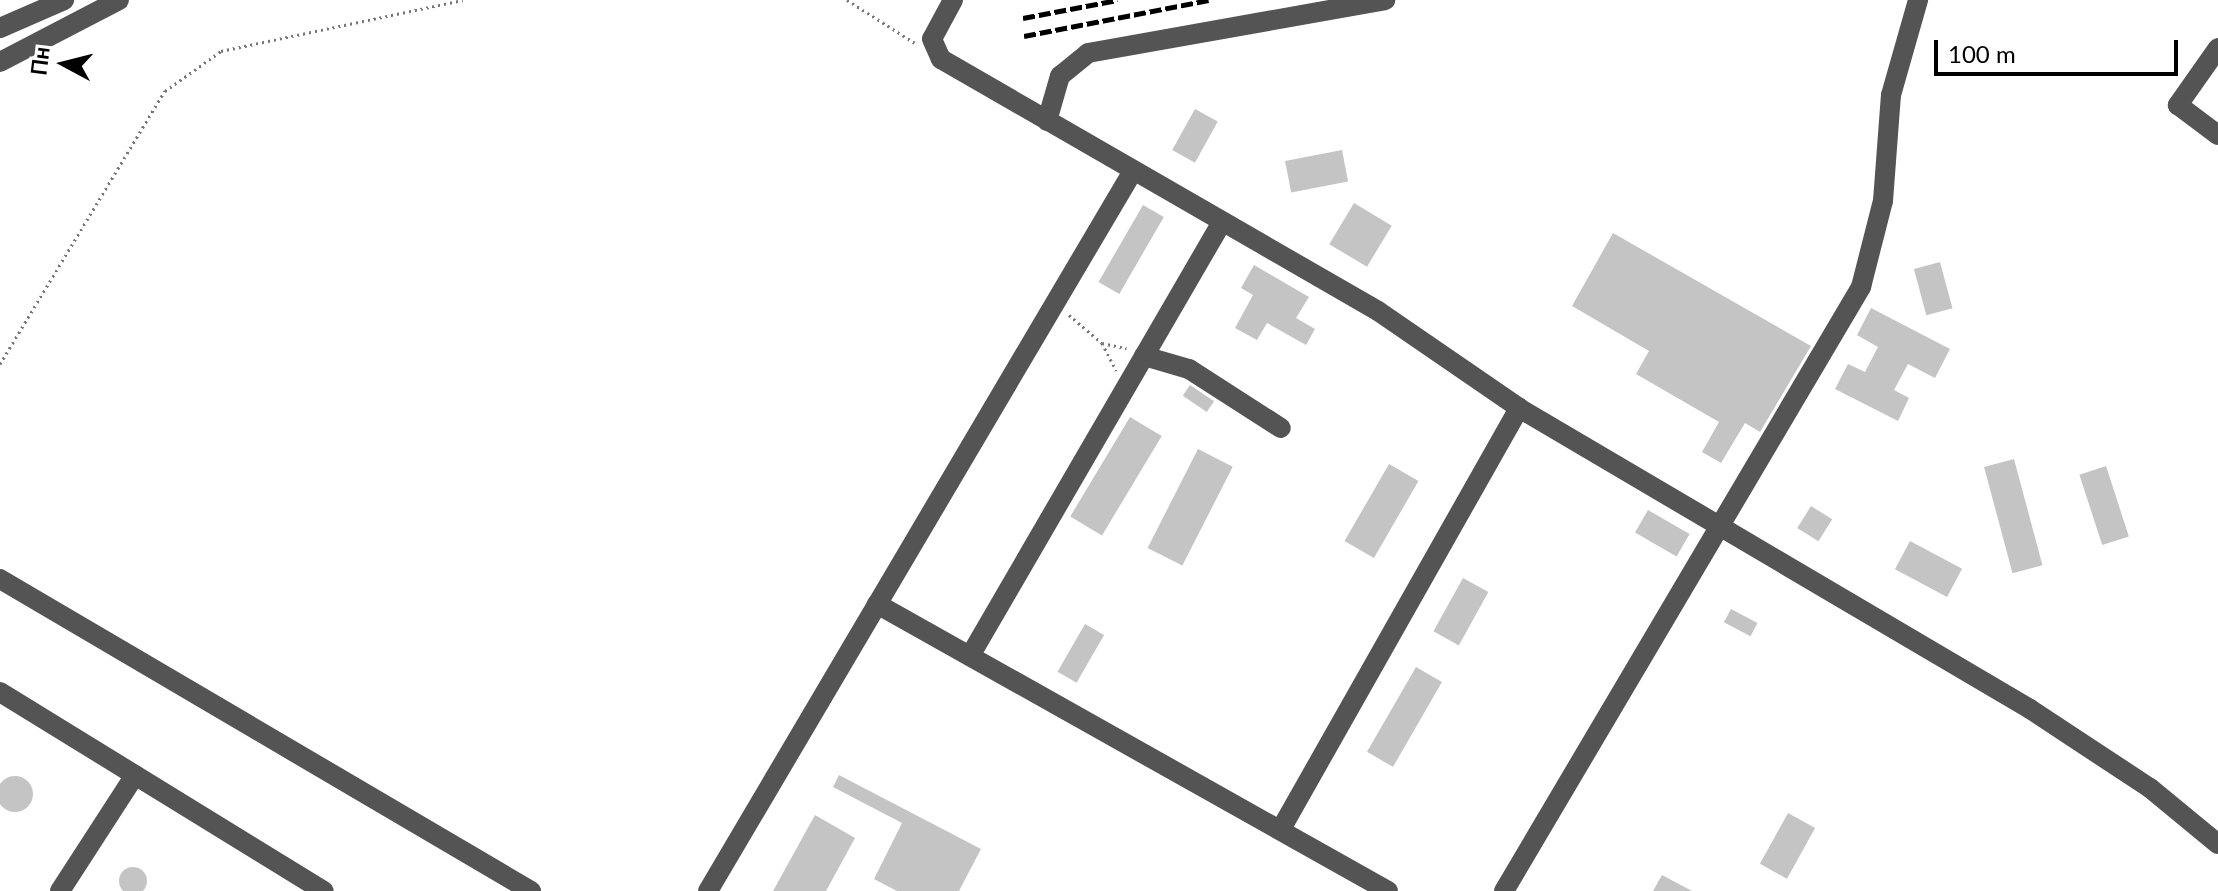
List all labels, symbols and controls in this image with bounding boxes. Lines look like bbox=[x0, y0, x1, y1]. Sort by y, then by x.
north arrow bbox=[24, 24, 104, 104]
scale bar bbox=[1938, 24, 2182, 74]
text: 100 m bbox=[1948, 39, 2016, 68]
text: Пн bbox=[25, 45, 55, 77]

